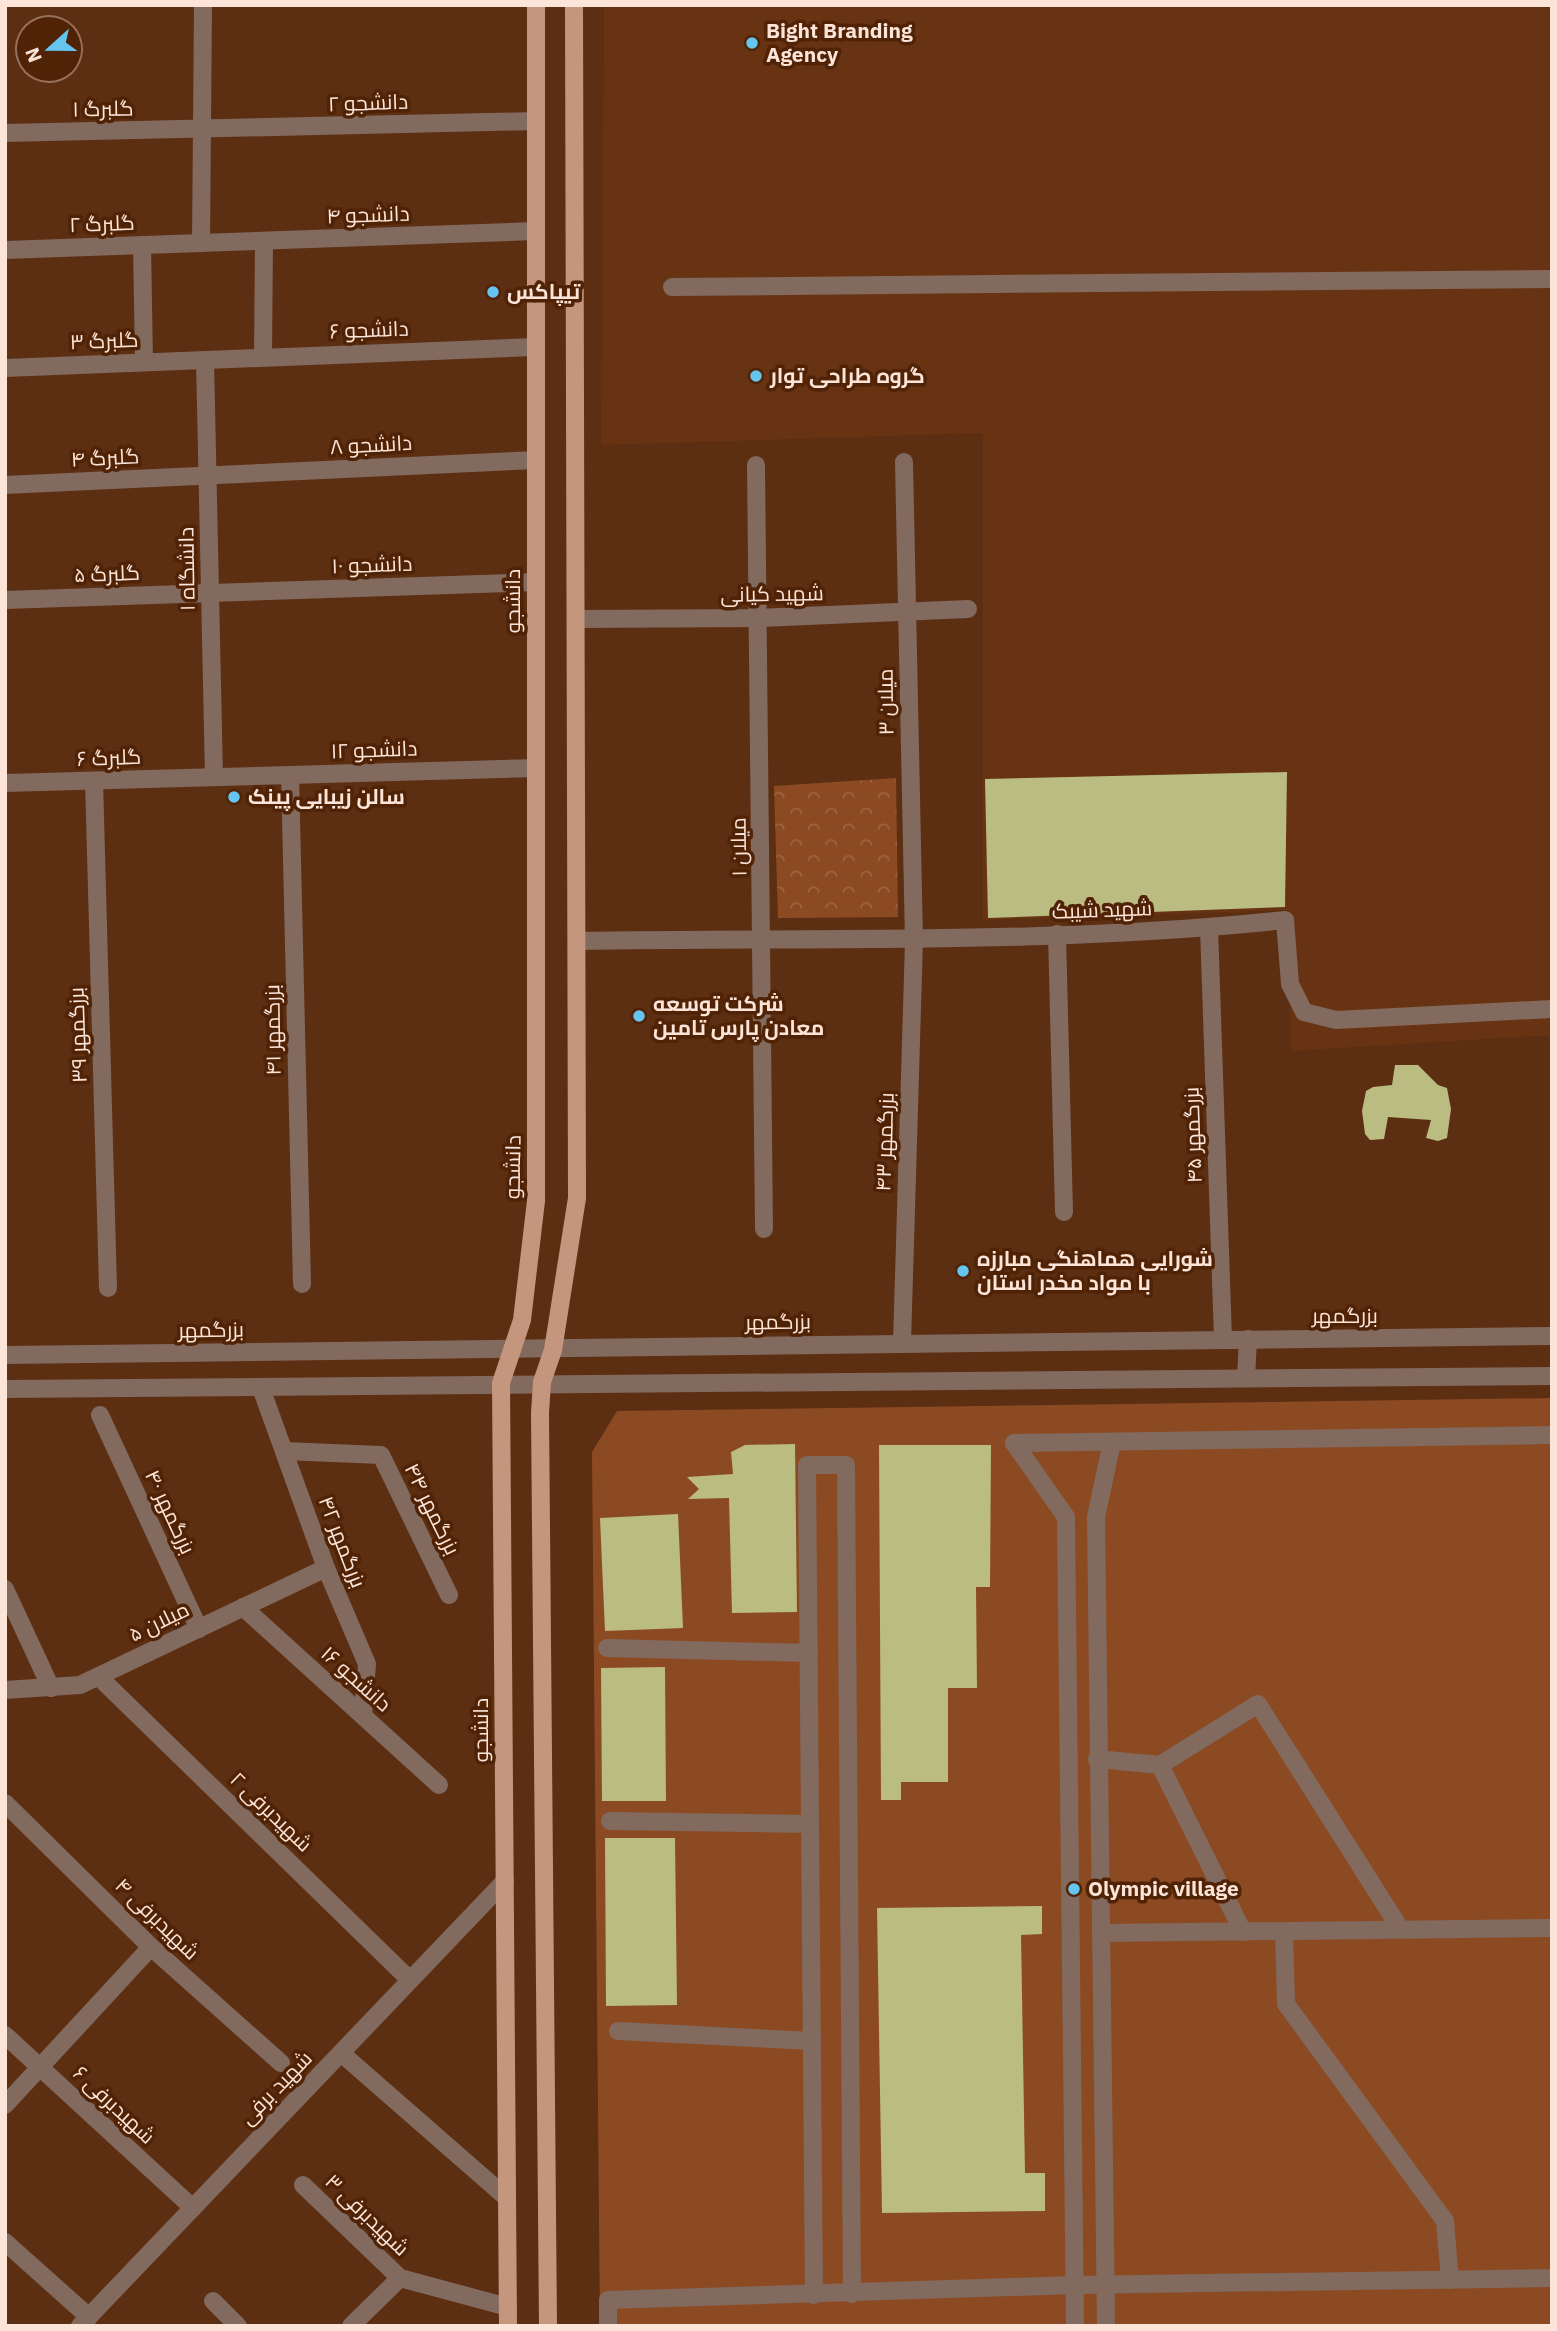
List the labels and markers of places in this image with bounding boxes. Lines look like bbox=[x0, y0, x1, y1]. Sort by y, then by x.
place label: Bight Branding Agency bbox=[766, 16, 913, 68]
marker: Bight Branding Agency bbox=[744, 35, 760, 51]
place label: تیپاکس bbox=[507, 277, 582, 306]
marker: تیپاکس bbox=[485, 284, 501, 300]
place label: گروه طراحی توار bbox=[769, 361, 925, 389]
marker: گروه طراحی توار bbox=[748, 368, 764, 384]
place label: سالن زیبایی پینک bbox=[248, 782, 405, 812]
marker: سالن زیبایی پینک bbox=[226, 789, 242, 805]
place label: شرکت توسعه معادن پارس تامین bbox=[653, 989, 824, 1043]
marker: شرکت توسعه معادن پارس تامین bbox=[631, 1008, 647, 1024]
place label: شورایی هماهنگی مبارزه با مواد مخدر استان bbox=[977, 1244, 1213, 1296]
marker: شورایی هماهنگی مبارزه با مواد مخدر استان bbox=[955, 1263, 971, 1279]
place label: Olympic village bbox=[1088, 1874, 1239, 1902]
marker: Olympic village bbox=[1066, 1881, 1082, 1897]

